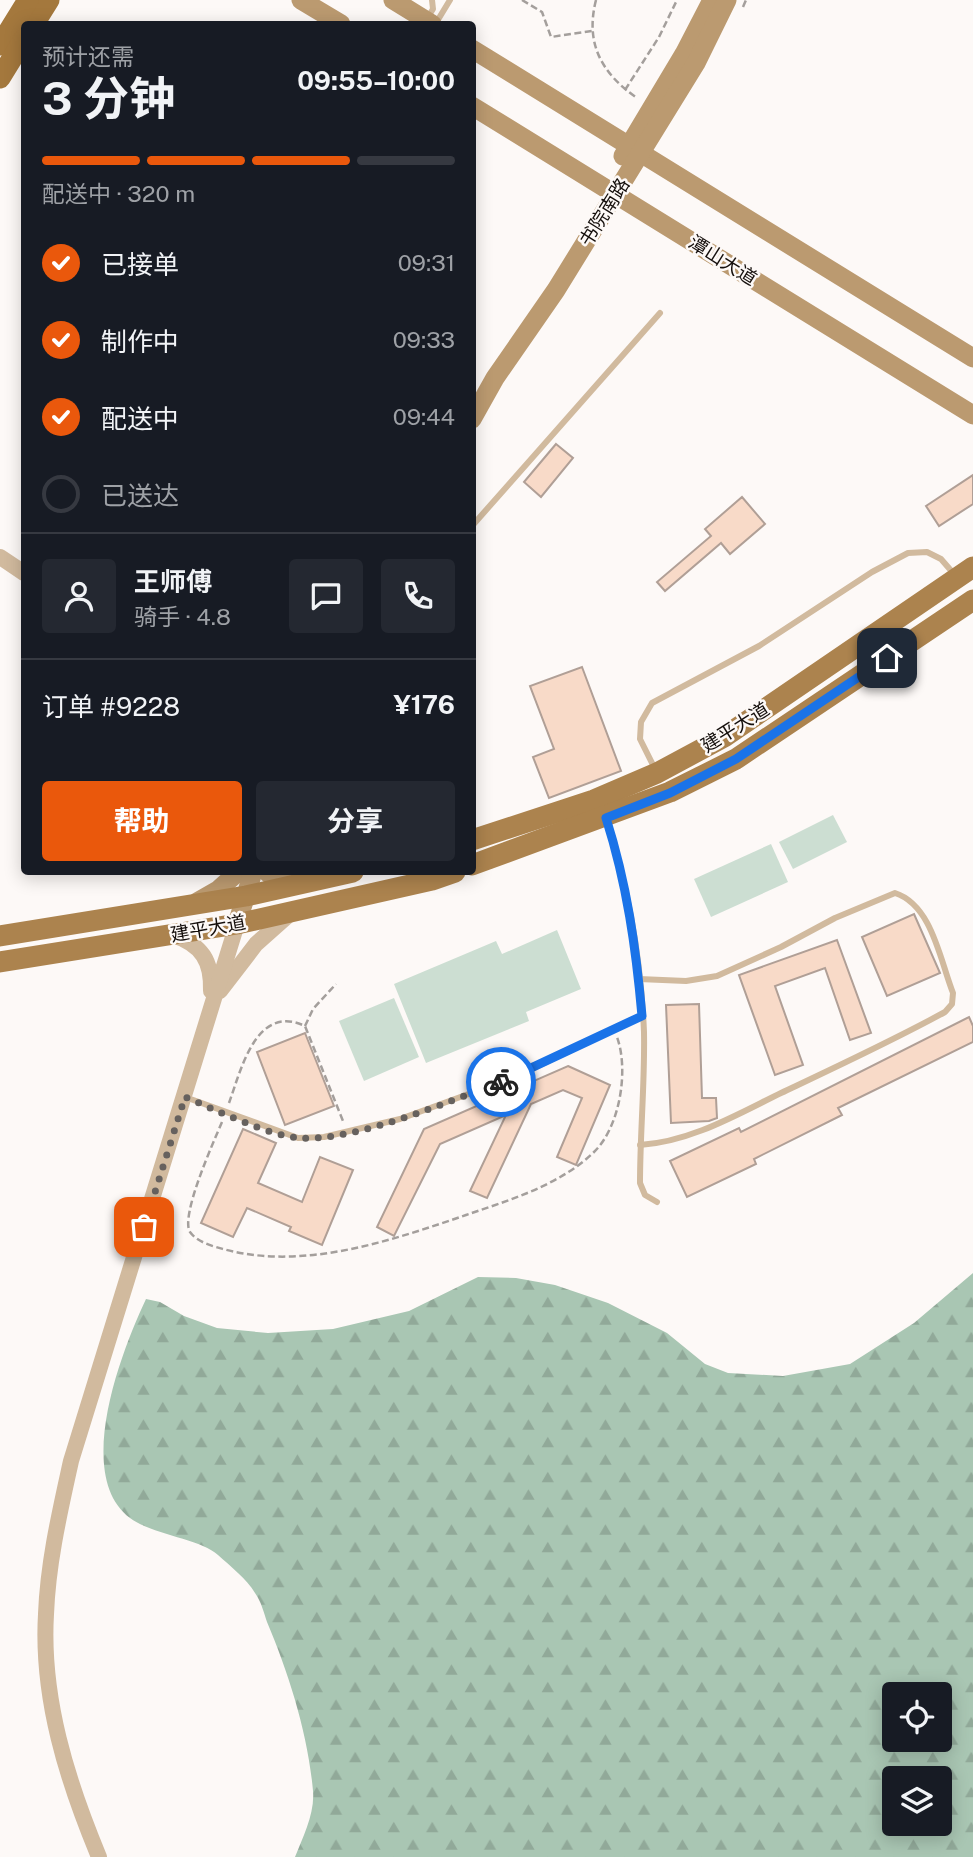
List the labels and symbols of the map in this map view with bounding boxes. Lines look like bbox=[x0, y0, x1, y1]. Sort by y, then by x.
street label: 书院南路 bbox=[575, 174, 633, 250]
street label: 潭山大道 bbox=[685, 231, 761, 289]
pin bbox=[857, 628, 917, 688]
street label: 建平大道 bbox=[697, 698, 773, 756]
street label: 建平大道 bbox=[169, 911, 247, 945]
courier bbox=[466, 1047, 536, 1117]
pin bbox=[114, 1197, 174, 1257]

